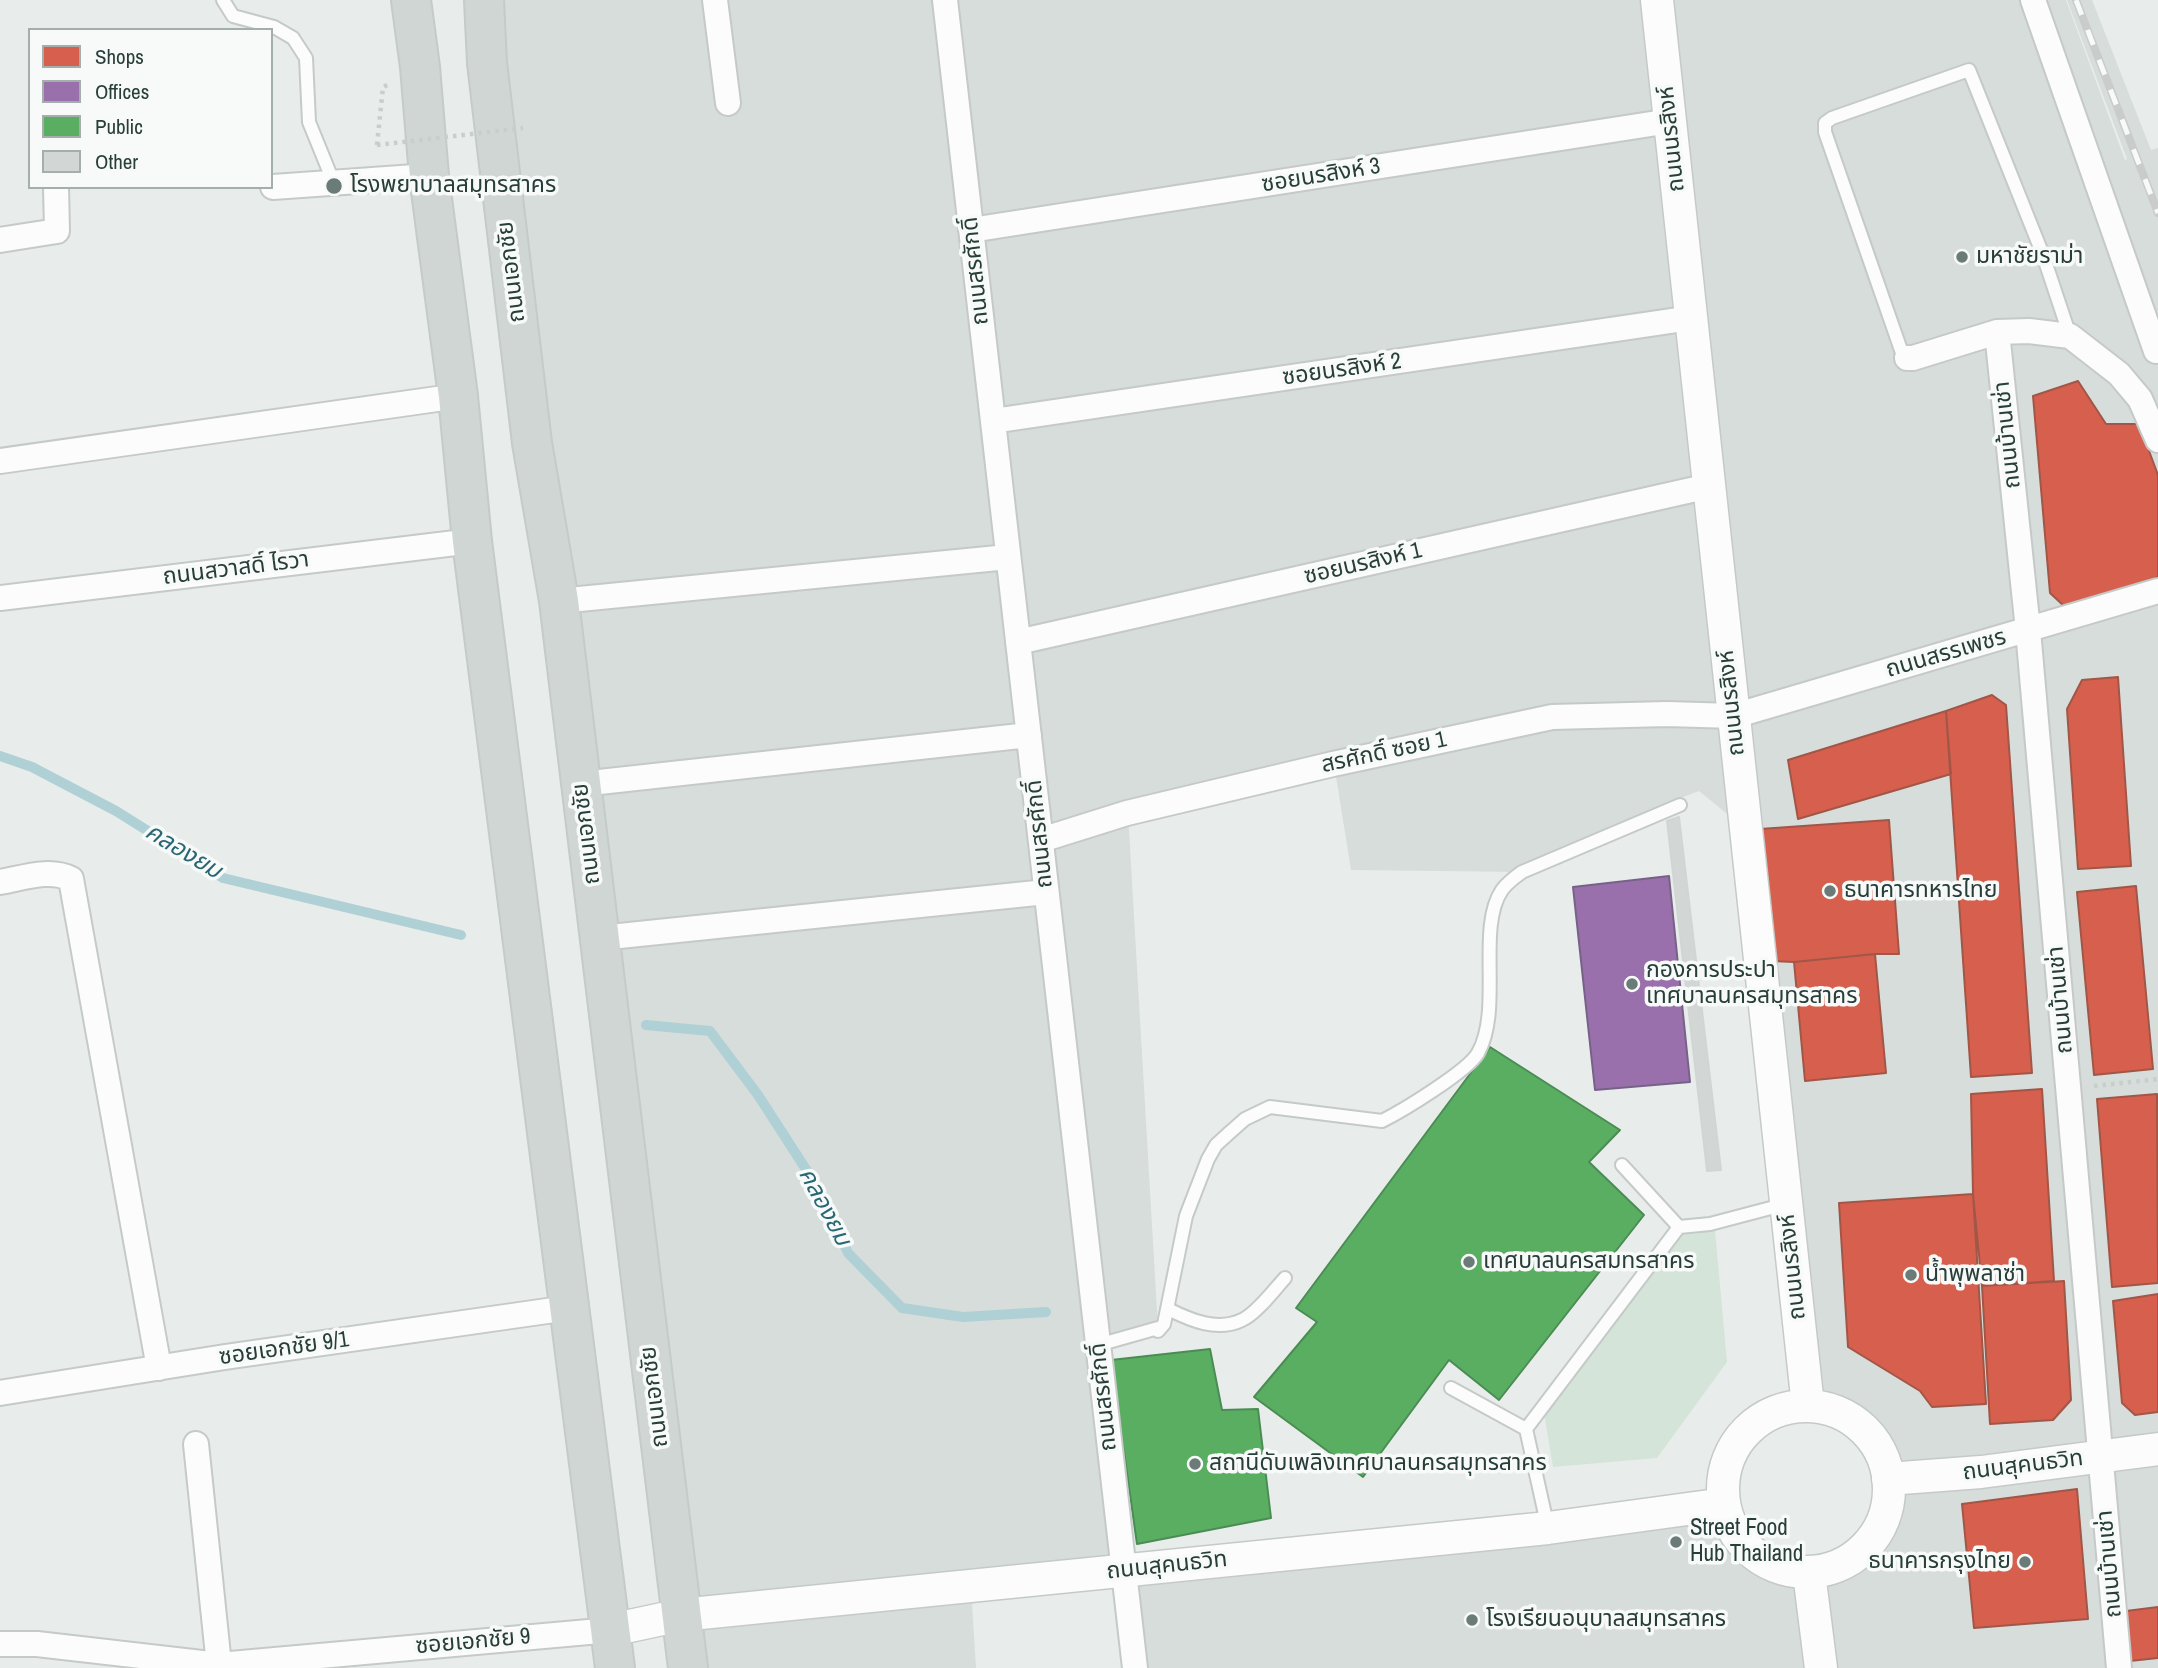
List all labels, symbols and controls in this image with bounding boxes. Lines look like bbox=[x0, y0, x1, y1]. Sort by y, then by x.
legend bbox=[28, 28, 273, 189]
text: Shops bbox=[95, 42, 144, 71]
text: Offices bbox=[95, 77, 149, 106]
street label: ถนนนรสิงห์ bbox=[1653, 85, 1691, 193]
text: Public bbox=[95, 112, 143, 141]
text: Other bbox=[95, 147, 138, 176]
street label: ซอยนรสิงห์ 3 bbox=[1260, 153, 1382, 199]
place label: โรงพยาบาลสมุทรสาคร bbox=[350, 172, 556, 200]
marker: โรงพยาบาลสมุทรสาคร bbox=[324, 176, 344, 196]
street label: ถนนสรศักดิ์ bbox=[957, 215, 995, 327]
street label: ถนนเอกชัย bbox=[492, 220, 532, 324]
place label: มหาชัยราม่า bbox=[1976, 243, 2083, 271]
marker: มหาชัยราม่า bbox=[1954, 249, 1970, 265]
street label: ซอยนรสิงห์ 2 bbox=[1281, 348, 1403, 392]
street label: ถนนบ้านเช่า bbox=[1989, 380, 2027, 490]
street label: ซอยนรสิงห์ 1 bbox=[1302, 537, 1424, 591]
street label: ถนนสวาสดิ์ ไรวา bbox=[161, 546, 311, 592]
street label: ถนนสรรเพชร bbox=[1883, 624, 2009, 684]
street label: ถนนนรสิงห์ bbox=[1713, 649, 1751, 757]
street label: สรศักดิ์ ซอย 1 bbox=[1319, 726, 1449, 780]
street label: ถนนสรศักดิ์ bbox=[1021, 778, 1059, 890]
street label: ถนนเอกชัย bbox=[567, 782, 607, 886]
water label: คลองยม bbox=[140, 818, 226, 886]
place label: ธนาคารทหารไทย bbox=[1844, 877, 1997, 905]
marker: ธนาคารทหารไทย bbox=[1822, 883, 1838, 899]
street label: ถนนบ้านเช่า bbox=[2043, 945, 2079, 1055]
place label: กองการประปา เทศบาลนครสมุทรสาคร bbox=[1646, 957, 1857, 1011]
marker: กองการประปา เทศบาลนครสมุทรสาคร bbox=[1624, 976, 1640, 992]
water label: คลองยม bbox=[792, 1163, 856, 1251]
street label: ถนนนรสิงห์ bbox=[1774, 1213, 1812, 1321]
place label: เทศบาลนครสมทรสาคร bbox=[1483, 1248, 1694, 1276]
marker: เทศบาลนครสมทรสาคร bbox=[1461, 1254, 1477, 1270]
place label: น้ำพุพลาซ่า bbox=[1925, 1261, 2025, 1289]
marker: น้ำพุพลาซ่า bbox=[1903, 1267, 1919, 1283]
street label: ซอยเอกชัย 9/1 bbox=[217, 1326, 351, 1372]
street label: ถนนสรศักดิ์ bbox=[1085, 1341, 1123, 1453]
street label: ถนนเอกชัย bbox=[635, 1345, 675, 1449]
street label: ถนนสุคนธวิท bbox=[1961, 1445, 2085, 1487]
place label: สถานีดับเพลิงเทศบาลนครสมุทรสาคร bbox=[1209, 1450, 1547, 1478]
marker: สถานีดับเพลิงเทศบาลนครสมุทรสาคร bbox=[1187, 1456, 1203, 1472]
street label: ถนนบ้านเช่า bbox=[2092, 1509, 2128, 1619]
place label: Street Food Hub Thailand bbox=[1690, 1515, 1803, 1569]
marker: Street Food Hub Thailand bbox=[1668, 1534, 1684, 1550]
street label: ถนนสุคนธวิท bbox=[1105, 1546, 1229, 1586]
place label: ธนาคารกรุงไทย bbox=[1868, 1548, 2011, 1576]
marker: ธนาคารกรุงไทย bbox=[2017, 1554, 2033, 1570]
place label: โรงเรียนอนุบาลสมุทรสาคร bbox=[1486, 1606, 1726, 1634]
marker: โรงเรียนอนุบาลสมุทรสาคร bbox=[1464, 1612, 1480, 1628]
street label: ซอยเอกชัย 9 bbox=[414, 1623, 532, 1661]

